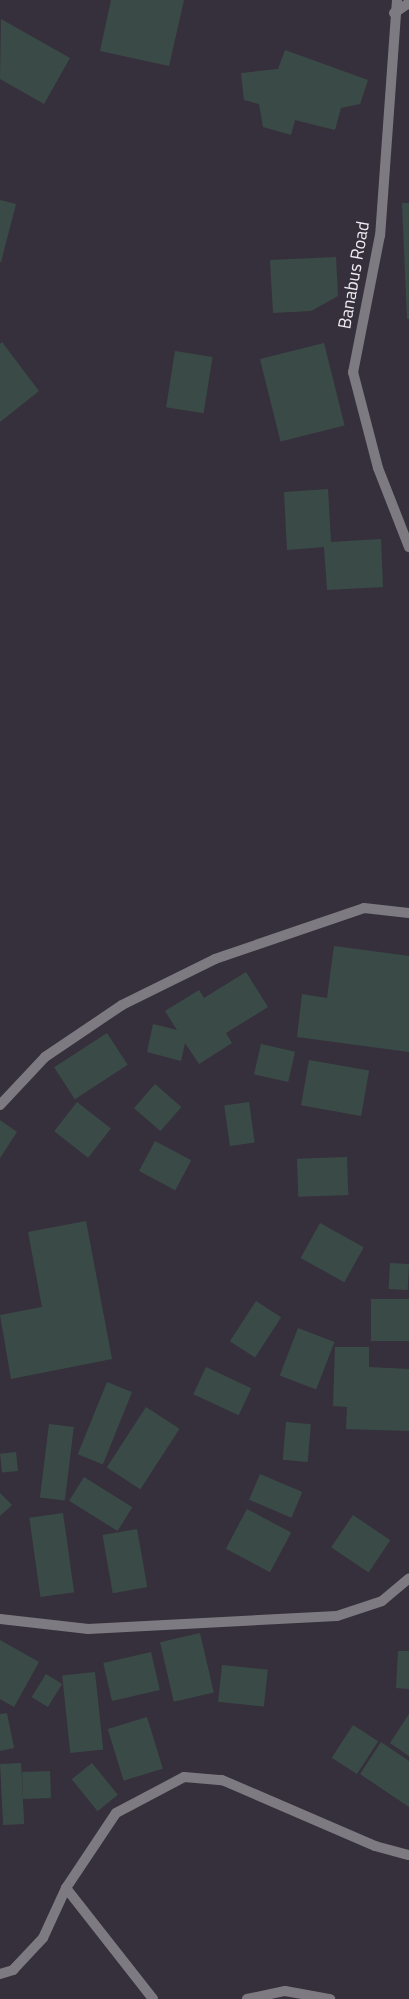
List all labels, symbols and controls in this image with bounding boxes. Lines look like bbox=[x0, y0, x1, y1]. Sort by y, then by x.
street label: Banabus Road bbox=[334, 219, 374, 331]

